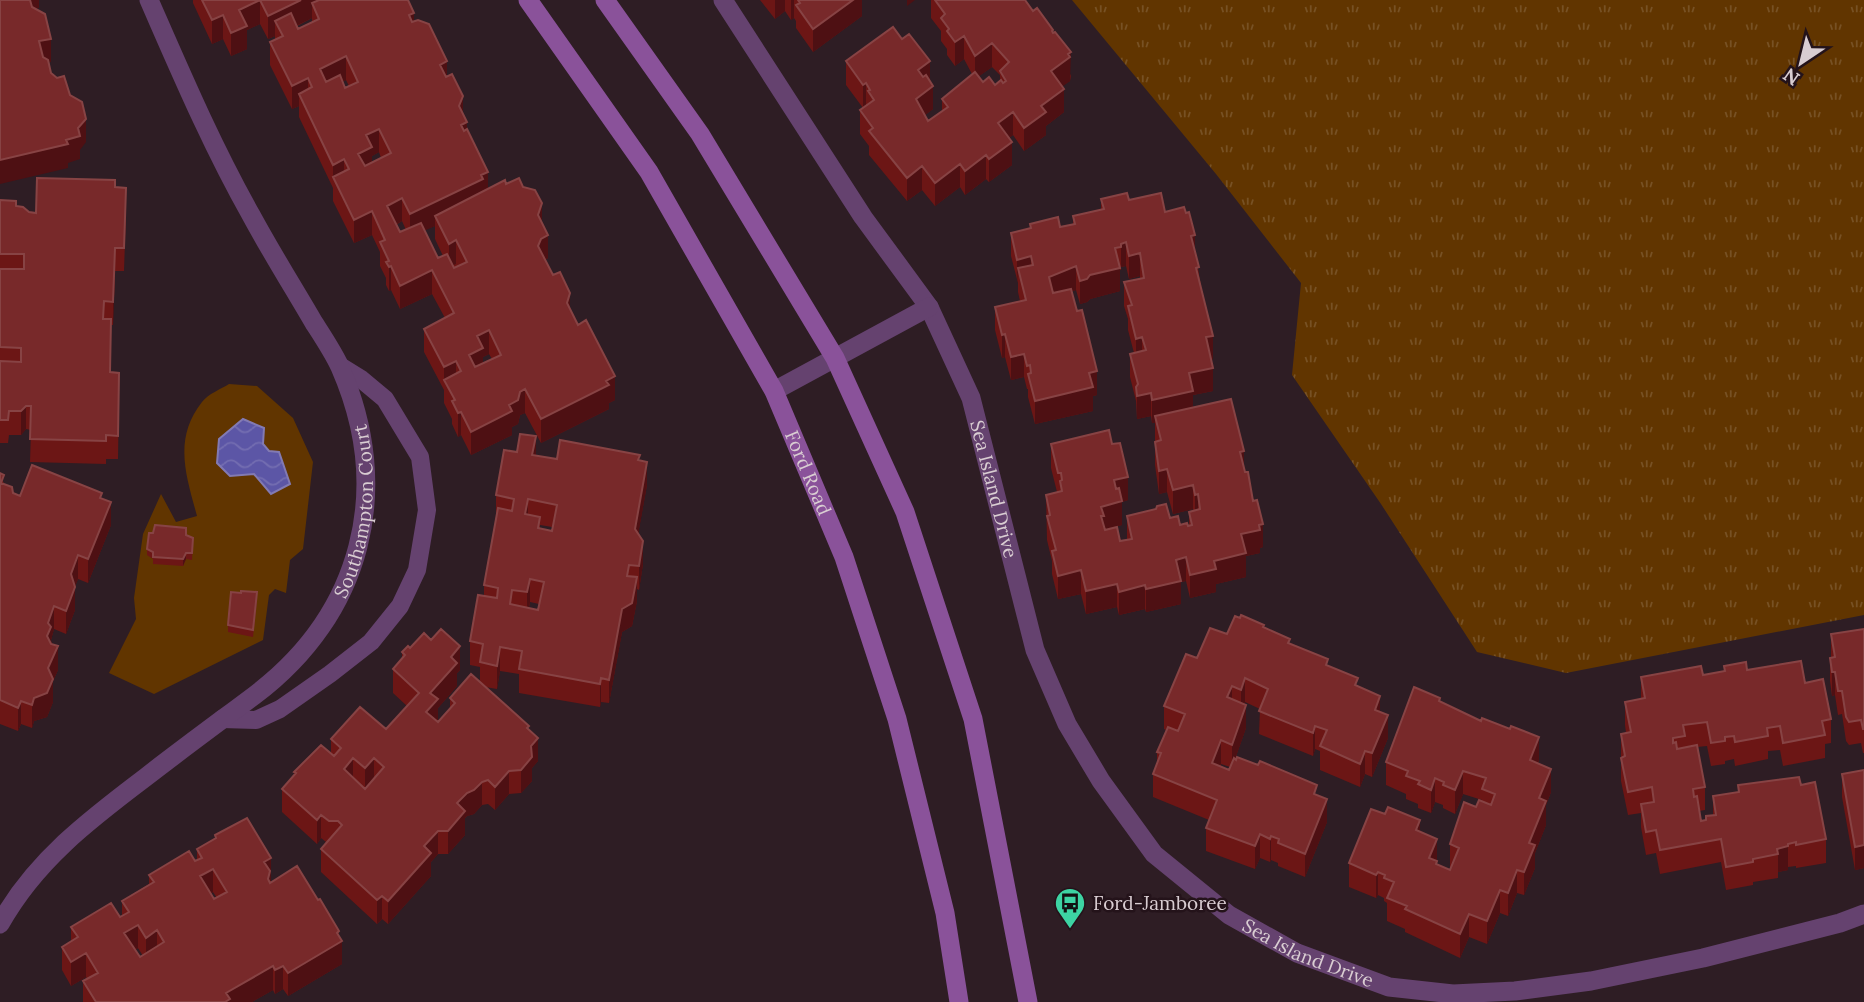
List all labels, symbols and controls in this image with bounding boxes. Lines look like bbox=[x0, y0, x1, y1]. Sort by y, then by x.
north arrow bbox=[1766, 28, 1836, 98]
text: N bbox=[1778, 63, 1804, 91]
street label: Sea Island Drive bbox=[965, 418, 1023, 560]
street label: Southampton Court bbox=[328, 422, 378, 602]
street label: Ford Road bbox=[780, 427, 837, 519]
bus stop icon: Ford-Jamboree bbox=[1053, 886, 1087, 930]
place label: Ford-Jamboree bbox=[1093, 891, 1227, 915]
street label: Sea Island Drive bbox=[1238, 913, 1377, 992]

